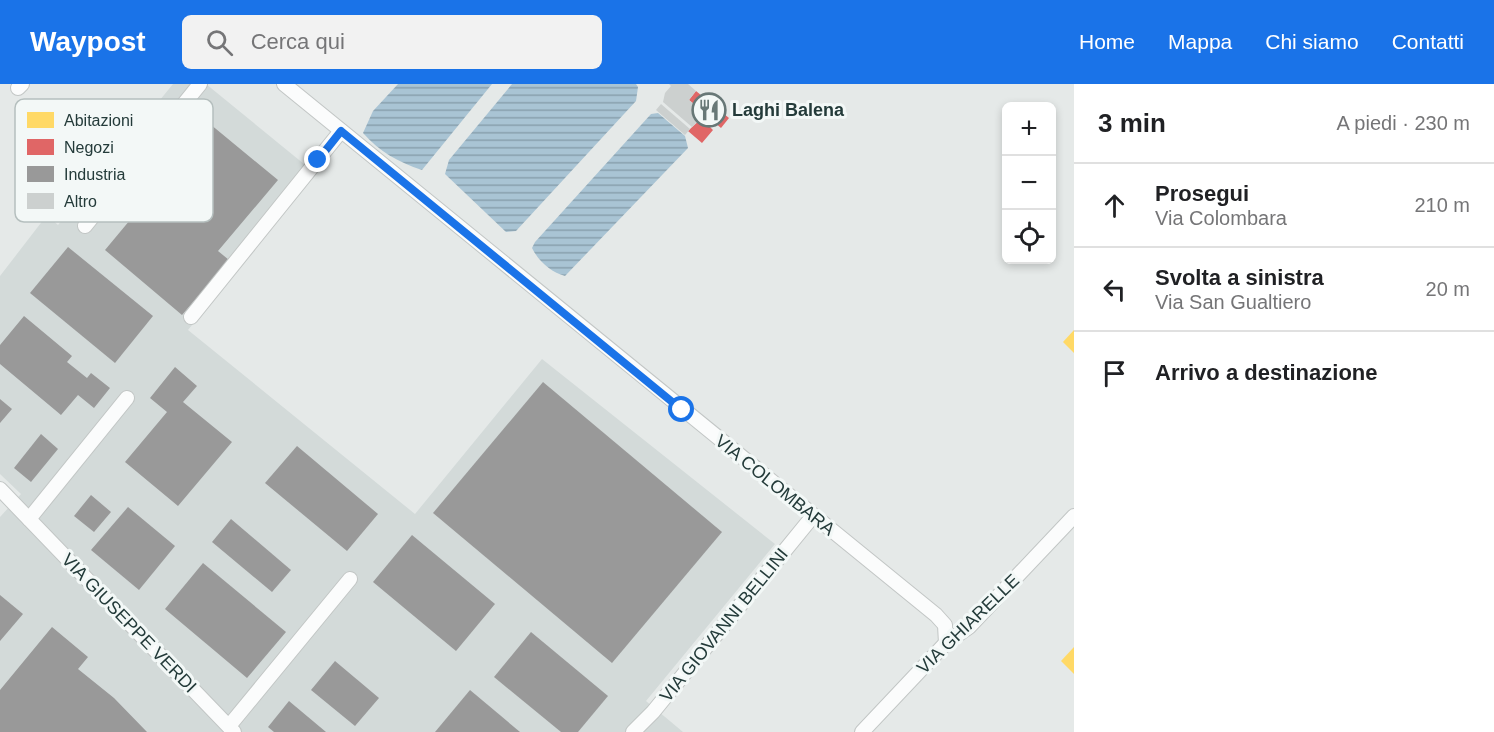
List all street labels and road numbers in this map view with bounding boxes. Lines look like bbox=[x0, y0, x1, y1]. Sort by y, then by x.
street label: VIA COLOMBARA bbox=[711, 431, 839, 539]
street label: VIA GIOVANNI BELLINI bbox=[656, 544, 792, 706]
street label: VIA GIUSEPPE VERDI bbox=[58, 549, 200, 697]
street label: VIA GHIARELLE bbox=[913, 570, 1023, 678]

